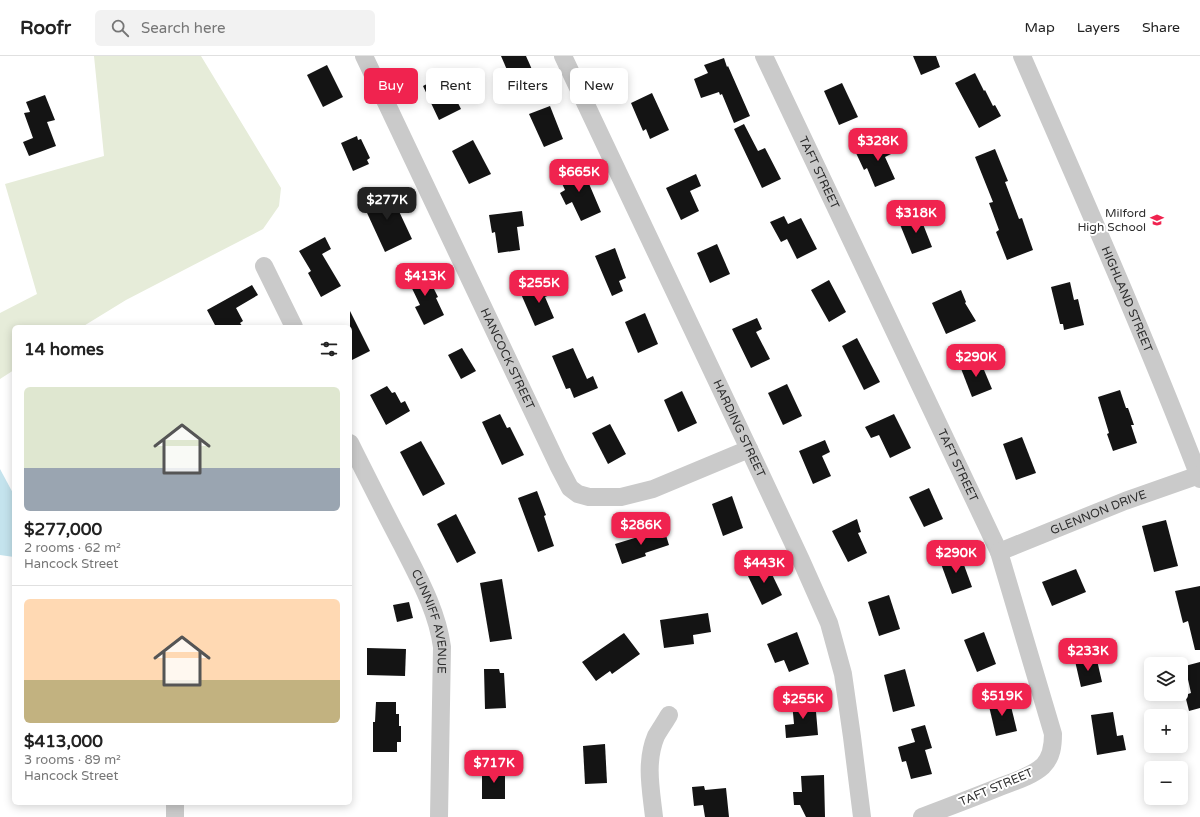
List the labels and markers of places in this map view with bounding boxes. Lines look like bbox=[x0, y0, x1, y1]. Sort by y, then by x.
pin: $328K bbox=[850, 128, 906, 162]
pin: $665K bbox=[551, 159, 607, 193]
pin: $277K bbox=[359, 187, 415, 221]
pin: $318K bbox=[888, 200, 944, 234]
place label: Milford High School bbox=[1077, 206, 1146, 234]
school or university icon: Milford High School bbox=[1149, 212, 1165, 228]
pin: $413K bbox=[397, 263, 453, 297]
pin: $255K bbox=[511, 270, 567, 304]
pin: $290K bbox=[948, 344, 1004, 378]
pin: $286K bbox=[613, 512, 669, 546]
pin: $290K bbox=[928, 540, 984, 574]
pin: $443K bbox=[736, 550, 792, 584]
pin: $233K bbox=[1060, 638, 1116, 672]
pin: $519K bbox=[974, 683, 1030, 717]
pin: $255K bbox=[775, 686, 831, 720]
pin: $717K bbox=[466, 750, 522, 784]

